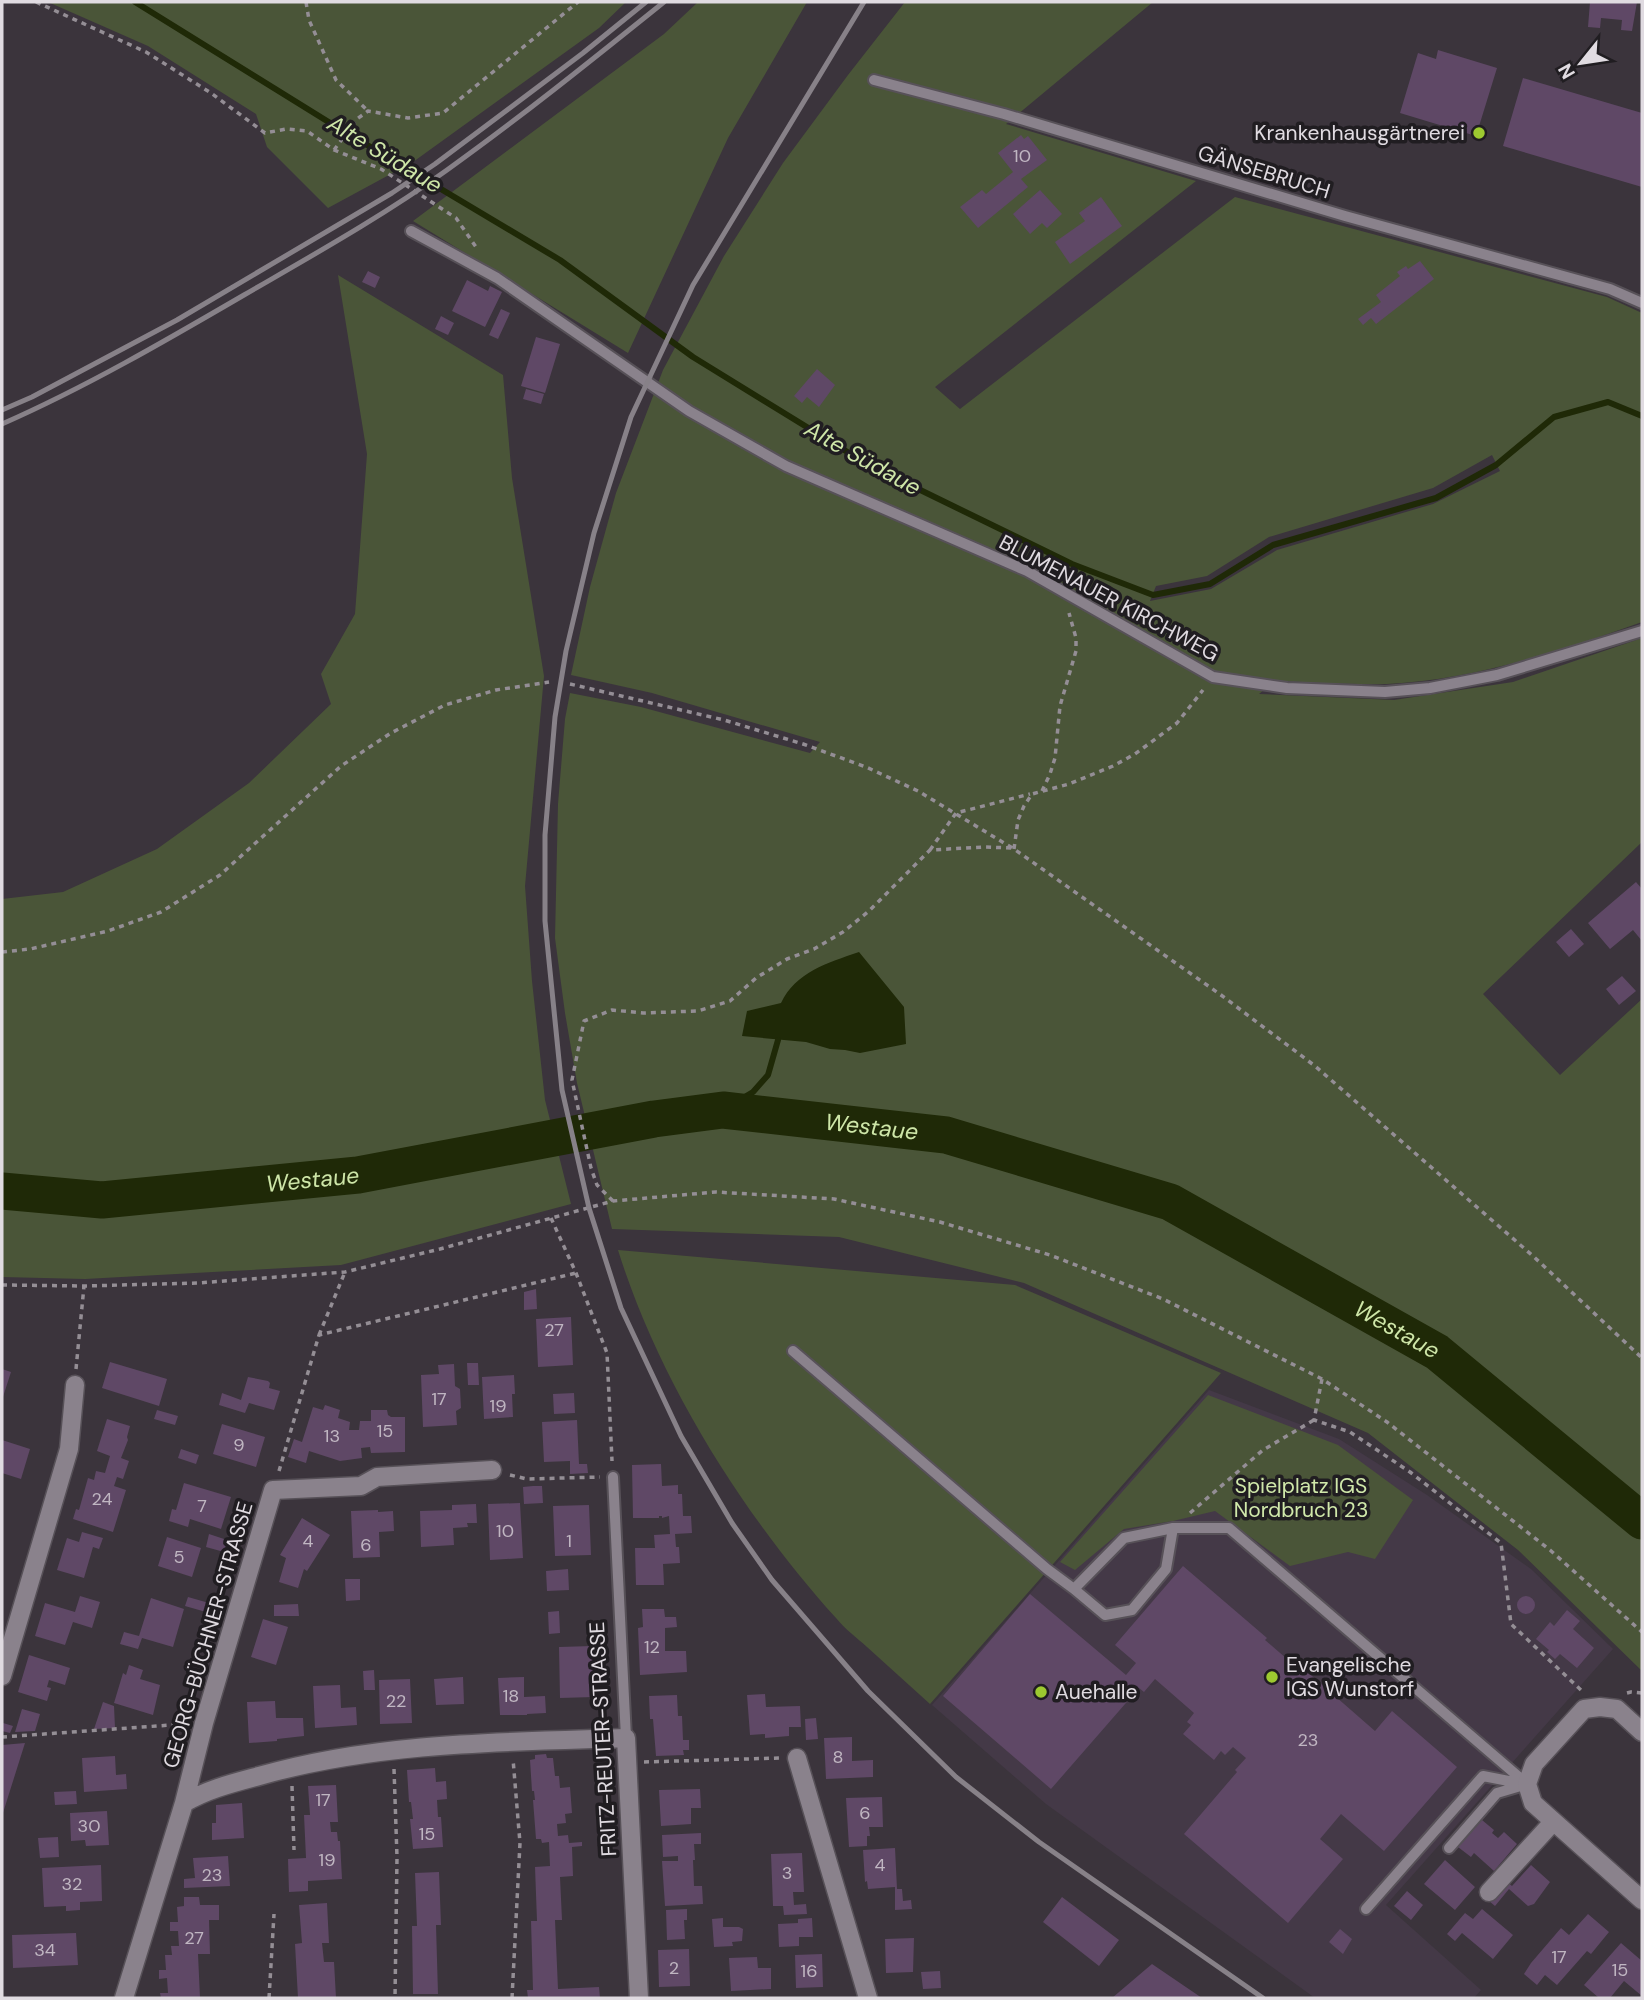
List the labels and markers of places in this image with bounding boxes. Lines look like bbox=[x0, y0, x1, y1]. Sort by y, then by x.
place label: Krankenhausgärtnerei bbox=[1254, 119, 1465, 147]
marker: Krankenhausgärtnerei bbox=[1471, 125, 1487, 141]
place label: Evangelische IGS Wunstorf bbox=[1286, 1651, 1414, 1703]
marker: Evangelische IGS Wunstorf bbox=[1264, 1669, 1280, 1685]
place label: Auehalle bbox=[1055, 1678, 1138, 1706]
marker: Auehalle bbox=[1033, 1684, 1049, 1700]

